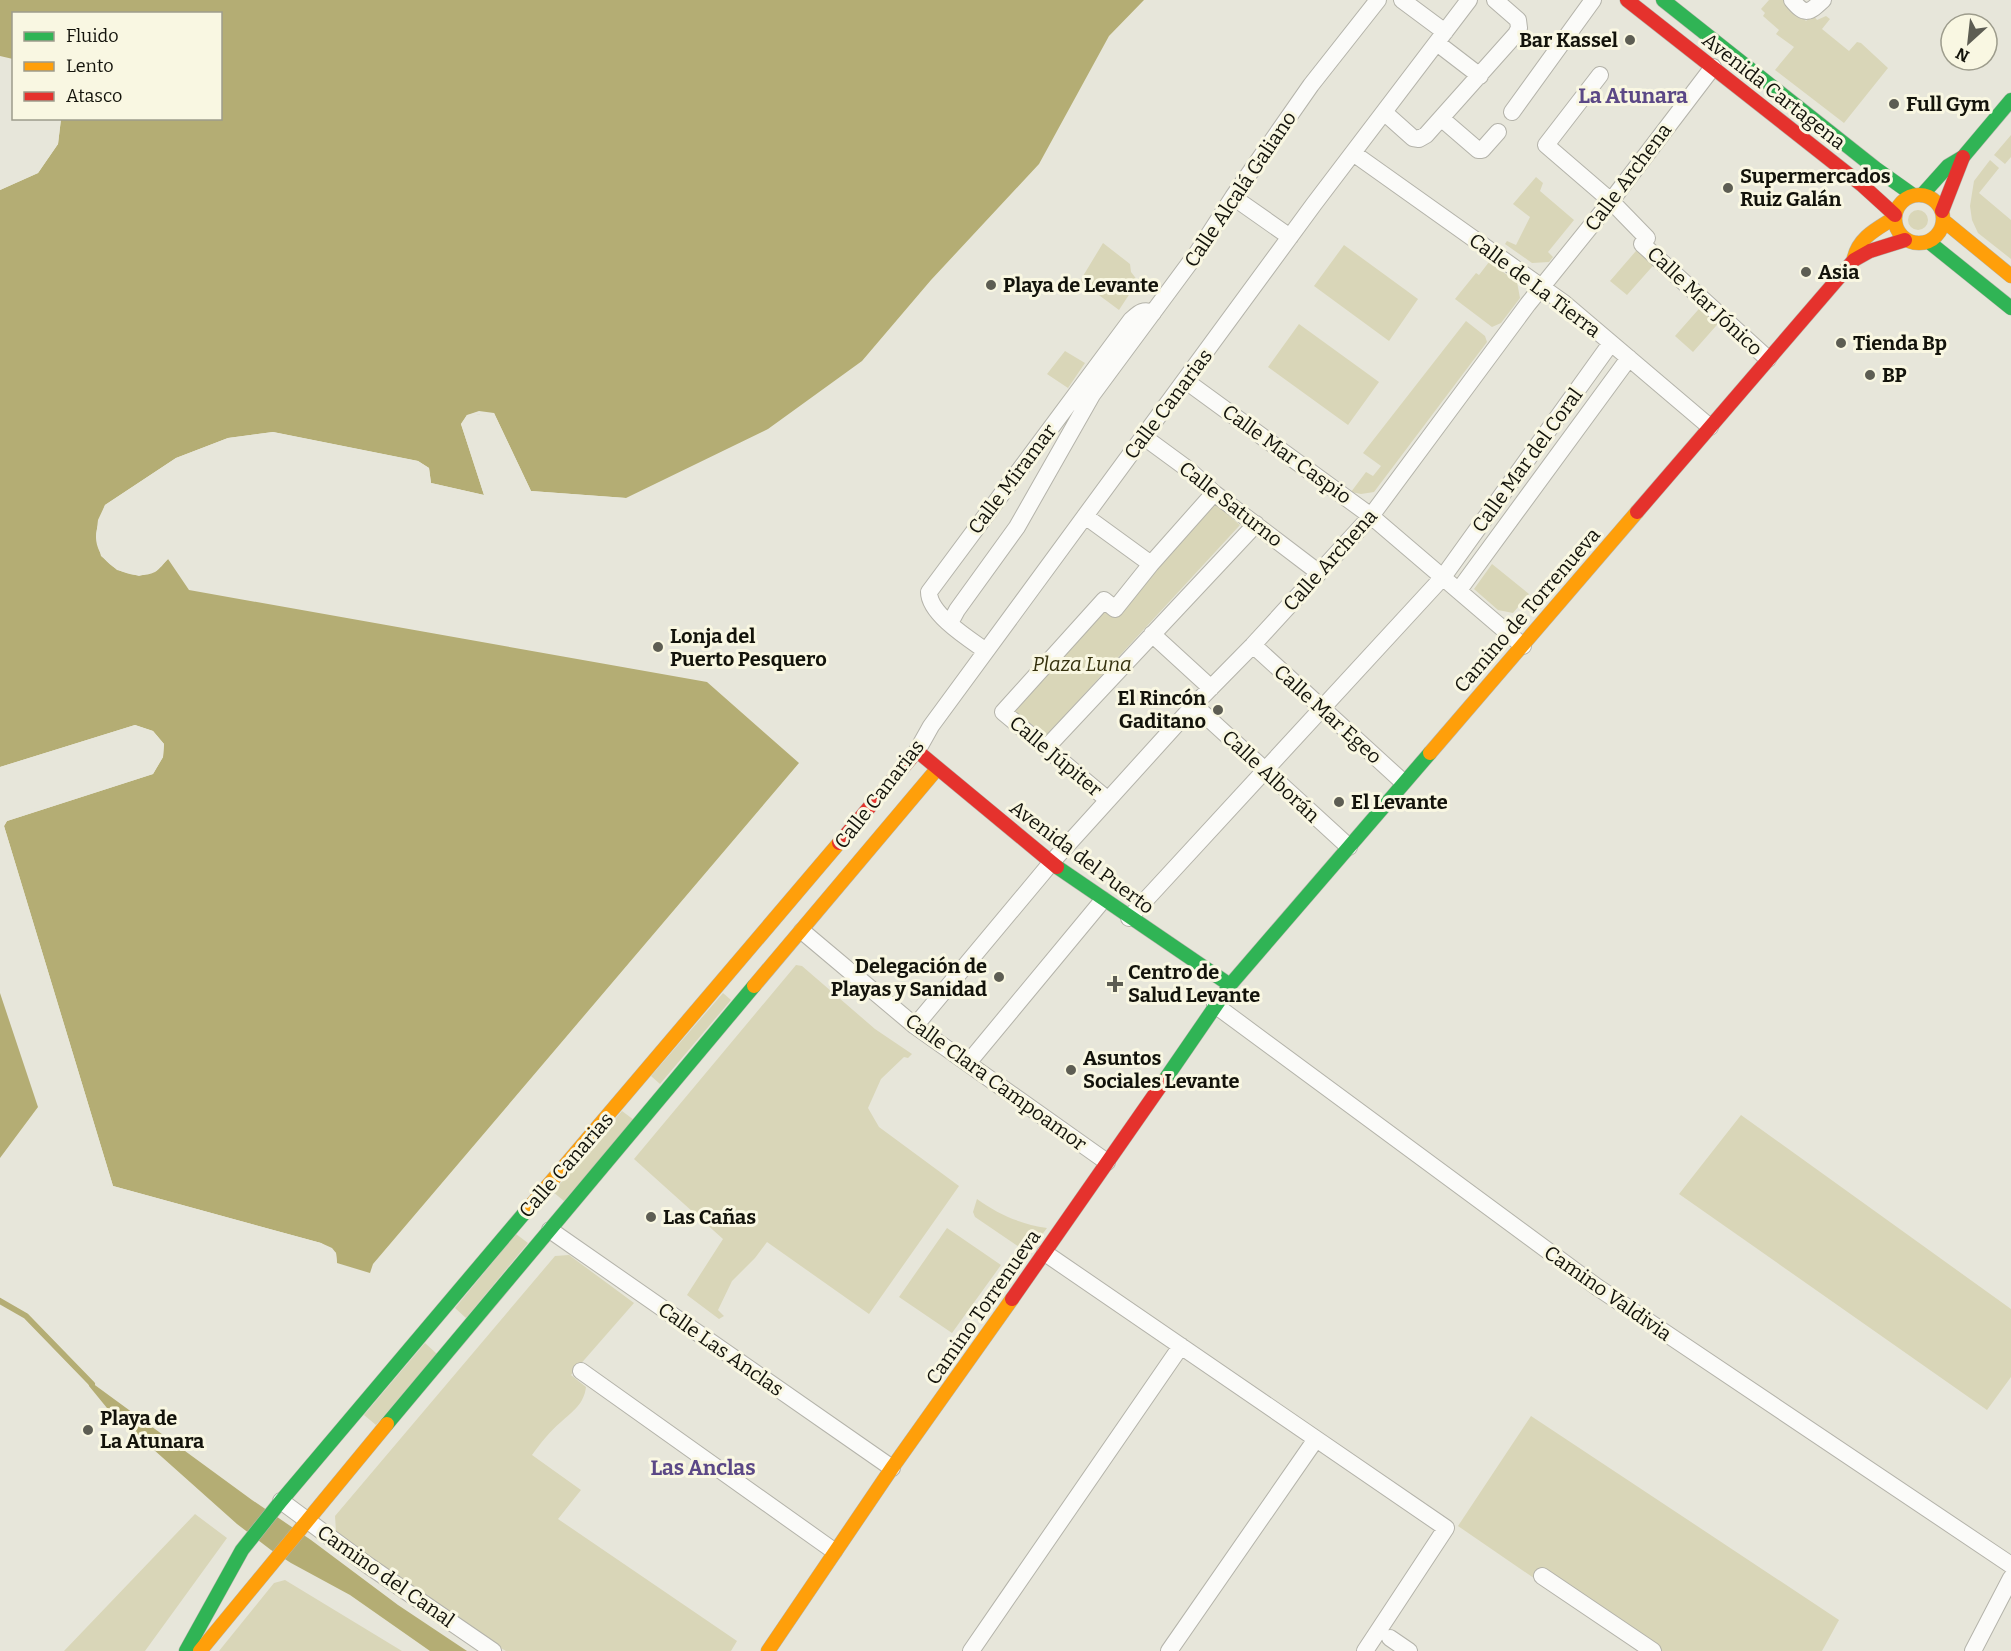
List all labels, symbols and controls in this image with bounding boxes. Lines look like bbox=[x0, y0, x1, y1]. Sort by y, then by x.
legend bbox=[12, 12, 222, 120]
north arrow bbox=[1939, 12, 1999, 72]
text: Fluido bbox=[66, 25, 119, 47]
place label: Bar Kassel bbox=[1519, 28, 1618, 52]
street label: Avenida Cartagena bbox=[1698, 28, 1850, 154]
marker: Bar Kassel bbox=[1623, 33, 1637, 47]
text: N bbox=[1953, 44, 1972, 66]
text: Lento bbox=[66, 55, 114, 77]
district label: La Atunara bbox=[1578, 83, 1688, 109]
text: Atasco bbox=[66, 85, 122, 107]
place label: Full Gym bbox=[1906, 92, 1990, 116]
marker: Full Gym bbox=[1887, 97, 1901, 111]
street label: Calle Alcalá Galiano bbox=[1179, 106, 1301, 272]
street label: Calle Archena bbox=[1580, 118, 1676, 236]
place label: Supermercados Ruiz Galán bbox=[1740, 164, 1891, 211]
marker: Supermercados Ruiz Galán bbox=[1721, 181, 1735, 195]
street label: Calle de La Tierra bbox=[1465, 228, 1605, 342]
street label: Calle Mar Jónico bbox=[1642, 241, 1768, 361]
place label: Asia bbox=[1818, 260, 1859, 284]
marker: Asia bbox=[1799, 265, 1813, 279]
place label: Playa de Levante bbox=[1003, 273, 1159, 297]
marker: Playa de Levante bbox=[984, 278, 998, 292]
place label: Tienda Bp bbox=[1853, 331, 1947, 355]
marker: Tienda Bp bbox=[1834, 336, 1848, 350]
street label: Calle Canarias bbox=[1119, 344, 1217, 464]
place label: BP bbox=[1882, 363, 1907, 387]
marker: BP bbox=[1863, 368, 1877, 382]
street label: Calle Mar del Coral bbox=[1467, 383, 1588, 537]
street label: Calle Mar Caspio bbox=[1218, 399, 1356, 509]
street label: Calle Miramar bbox=[963, 419, 1061, 539]
street label: Calle Saturno bbox=[1174, 456, 1288, 552]
street label: Calle Archena bbox=[1278, 504, 1382, 616]
street label: Camino de Torrenueva bbox=[1449, 523, 1605, 697]
place label: Lonja del Puerto Pesquero bbox=[670, 624, 827, 671]
marker: Lonja del Puerto Pesquero bbox=[651, 640, 665, 654]
park label: Plaza Luna bbox=[1032, 652, 1132, 676]
street label: Calle Mar Egeo bbox=[1269, 659, 1387, 769]
place label: El Rincón Gaditano bbox=[1117, 686, 1206, 733]
marker: El Rincón Gaditano bbox=[1211, 703, 1225, 717]
street label: Calle Júpiter bbox=[1005, 710, 1107, 802]
street label: Calle Alborán bbox=[1217, 725, 1325, 827]
street label: Calle Canarias bbox=[829, 735, 929, 853]
place label: El Levante bbox=[1351, 790, 1448, 814]
street label: Avenida del Puerto bbox=[1005, 795, 1159, 919]
marker: El Levante bbox=[1332, 795, 1346, 809]
place label: Delegación de Playas y Sanidad bbox=[831, 954, 987, 1001]
place label: Centro de Salud Levante bbox=[1128, 960, 1260, 1007]
marker: Delegación de Playas y Sanidad bbox=[992, 970, 1006, 984]
marker: Centro de Salud Levante bbox=[1106, 975, 1124, 993]
street label: Calle Clara Campoamor bbox=[901, 1008, 1091, 1156]
place label: Asuntos Sociales Levante bbox=[1083, 1046, 1239, 1093]
marker: Asuntos Sociales Levante bbox=[1064, 1063, 1078, 1077]
street label: Calle Canarias bbox=[514, 1107, 618, 1223]
place label: Las Cañas bbox=[663, 1205, 756, 1229]
marker: Las Cañas bbox=[644, 1210, 658, 1224]
street label: Camino Torrenueva bbox=[921, 1225, 1045, 1389]
street label: Camino Valdivia bbox=[1540, 1240, 1676, 1346]
street label: Calle Las Anclas bbox=[654, 1297, 788, 1401]
place label: Playa de La Atunara bbox=[100, 1406, 204, 1453]
marker: Playa de La Atunara bbox=[81, 1423, 95, 1437]
district label: Las Anclas bbox=[651, 1455, 755, 1481]
street label: Camino del Canal bbox=[313, 1520, 459, 1632]

